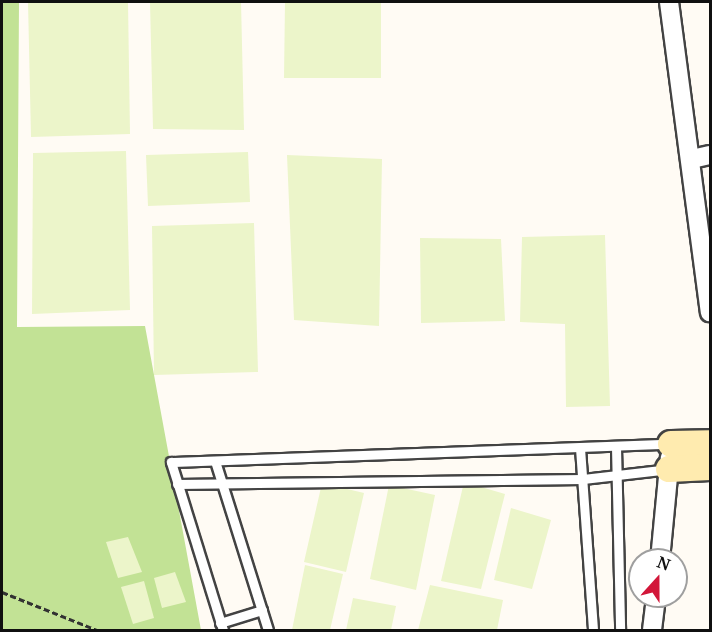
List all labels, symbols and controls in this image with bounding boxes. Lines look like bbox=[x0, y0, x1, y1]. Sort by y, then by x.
north arrow bbox=[628, 548, 688, 608]
text: N bbox=[654, 551, 674, 576]

